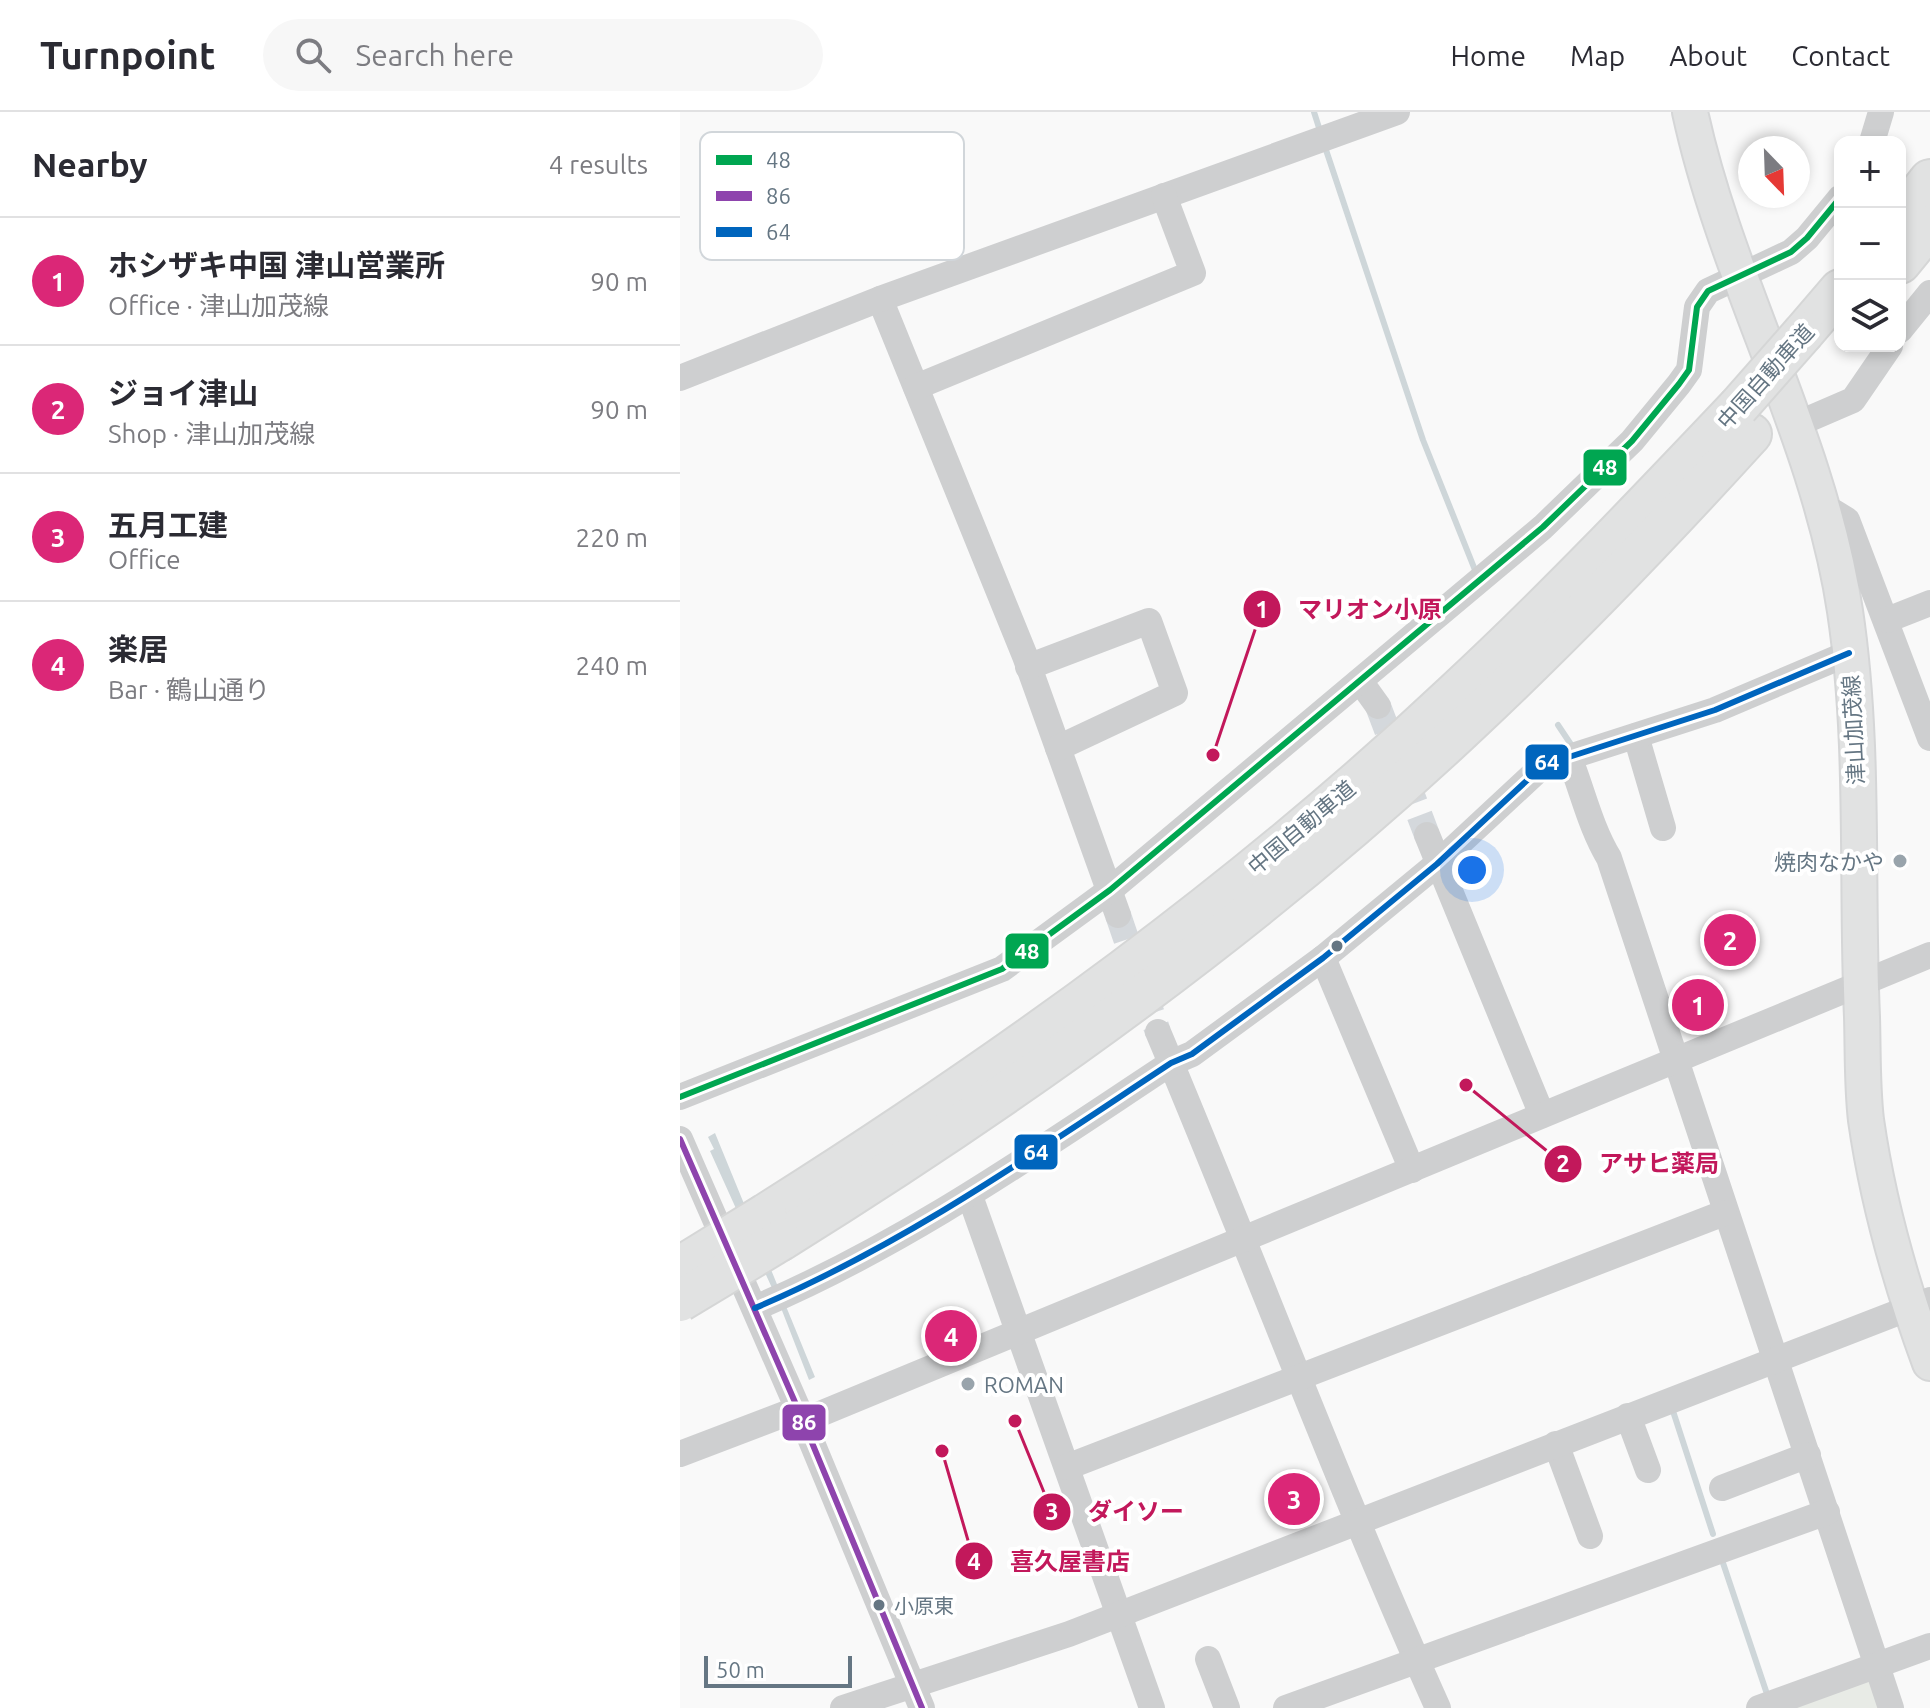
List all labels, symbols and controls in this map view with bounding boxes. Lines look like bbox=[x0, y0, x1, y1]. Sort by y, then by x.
search box bbox=[263, 19, 823, 91]
icon: search bbox=[291, 33, 335, 77]
text: Turnpoint bbox=[40, 34, 215, 76]
text: Search here bbox=[355, 38, 514, 72]
text: Home bbox=[1451, 40, 1526, 71]
text: Map bbox=[1570, 40, 1625, 71]
text: About bbox=[1669, 40, 1747, 71]
text: Contact bbox=[1791, 40, 1890, 71]
legend bbox=[700, 132, 964, 260]
north arrow bbox=[1738, 136, 1810, 208]
map controls bbox=[1834, 136, 1906, 352]
button: + bbox=[1834, 136, 1906, 208]
text: Nearby bbox=[32, 145, 147, 183]
text: 48 bbox=[766, 147, 791, 172]
text: 4 results bbox=[549, 150, 648, 179]
text: 86 bbox=[766, 183, 791, 208]
button: − bbox=[1834, 208, 1906, 280]
text: 64 bbox=[766, 219, 791, 244]
text: ホシザキ中国 津山営業所 bbox=[108, 248, 445, 282]
text: 1 bbox=[51, 267, 65, 296]
text: 90 m bbox=[590, 267, 648, 296]
button: layers bbox=[1834, 280, 1906, 352]
text: Office · 津山加茂線 bbox=[108, 291, 329, 320]
street label: 中国自動車道 bbox=[1712, 319, 1818, 433]
text: ジョイ津山 bbox=[108, 376, 258, 410]
text: 2 bbox=[51, 395, 65, 424]
text: 90 m bbox=[590, 395, 648, 424]
text: Shop · 津山加茂線 bbox=[108, 419, 315, 448]
line badge: 48 bbox=[1582, 448, 1628, 487]
text: 48 bbox=[1593, 454, 1617, 479]
text: 五月工建 bbox=[108, 508, 228, 542]
text: 3 bbox=[51, 523, 65, 552]
text: 220 m bbox=[576, 523, 648, 552]
text: Office bbox=[108, 545, 181, 574]
callout: マリオン小原 bbox=[1242, 585, 1458, 633]
text: 1 bbox=[1255, 596, 1269, 623]
text: マリオン小原 bbox=[1298, 596, 1442, 623]
text: 楽居 bbox=[108, 632, 168, 666]
text: 4 bbox=[51, 651, 65, 680]
text: 240 m bbox=[576, 651, 648, 680]
street label: 津山加茂線 bbox=[1838, 674, 1868, 786]
text: Bar · 鶴山通り bbox=[108, 675, 270, 704]
line badge: 64 bbox=[1524, 743, 1570, 781]
text: 64 bbox=[1535, 749, 1559, 774]
street label: 中国自動車道 bbox=[1242, 775, 1360, 879]
place label: 焼肉なかや bbox=[1774, 849, 1884, 874]
your location bbox=[1452, 850, 1492, 890]
marker: 焼肉なかや bbox=[1891, 852, 1909, 870]
pin: 2 bbox=[1704, 910, 1756, 970]
line badge: 48 bbox=[1004, 932, 1050, 970]
text: 48 bbox=[1015, 938, 1039, 963]
unlabelled marker bbox=[1329, 938, 1345, 954]
pin: 1 bbox=[1672, 975, 1724, 1035]
line badge: 64 bbox=[1013, 1133, 1059, 1171]
text: 64 bbox=[1024, 1139, 1048, 1164]
callout: アサヒ薬局 bbox=[1543, 1140, 1735, 1188]
text: 2 bbox=[1556, 1150, 1570, 1177]
text: アサヒ薬局 bbox=[1599, 1150, 1719, 1177]
pin: 4 bbox=[925, 1306, 977, 1366]
place label: ROMAN bbox=[984, 1372, 1064, 1397]
marker: ROMAN bbox=[959, 1375, 977, 1393]
line badge: 86 bbox=[781, 1403, 827, 1442]
text: 86 bbox=[792, 1409, 816, 1434]
pin: 3 bbox=[1268, 1469, 1320, 1529]
callout: ダイソー bbox=[1032, 1488, 1200, 1536]
text: 3 bbox=[1045, 1498, 1059, 1525]
text: ダイソー bbox=[1088, 1498, 1184, 1525]
callout: 喜久屋書店 bbox=[954, 1537, 1146, 1585]
text: 4 bbox=[967, 1548, 981, 1575]
text: 喜久屋書店 bbox=[1010, 1548, 1130, 1575]
place label: 小原東 bbox=[894, 1594, 954, 1617]
marker: 小原東 bbox=[871, 1597, 887, 1613]
scale bar bbox=[704, 1652, 852, 1688]
text: 50 m bbox=[716, 1657, 765, 1682]

